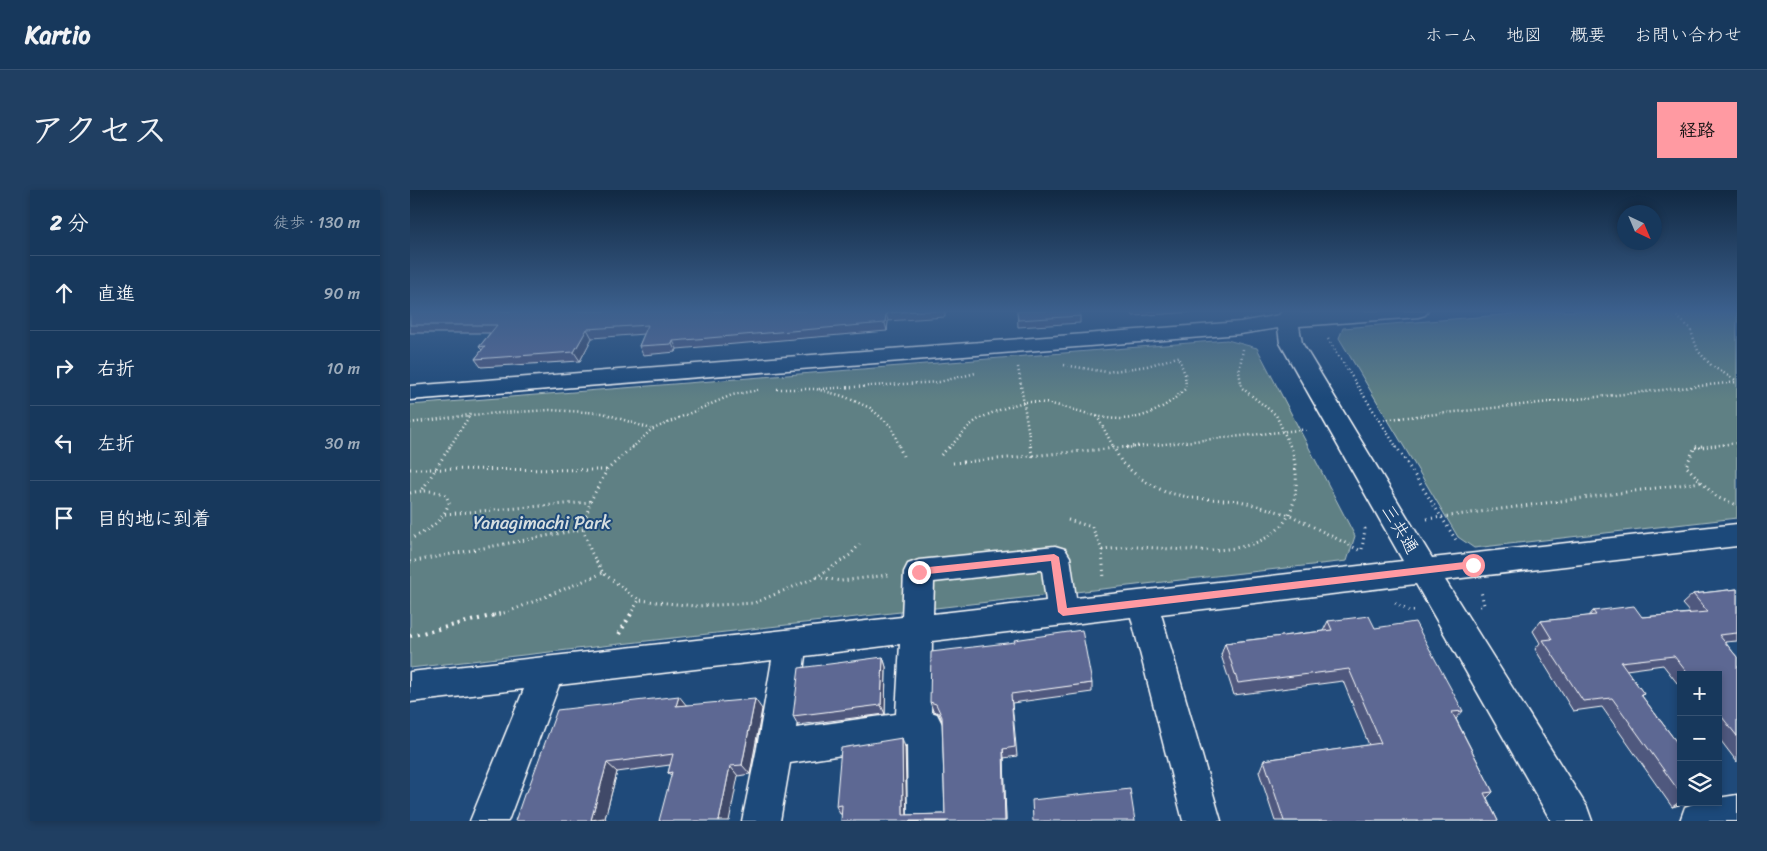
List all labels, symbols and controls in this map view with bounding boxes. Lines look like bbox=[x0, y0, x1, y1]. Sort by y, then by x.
text: Kartio bbox=[25, 14, 90, 56]
text: ホーム bbox=[1425, 19, 1478, 51]
text: 地図 bbox=[1506, 19, 1542, 51]
text: 概要 bbox=[1570, 19, 1606, 51]
text: お問い合わせ bbox=[1634, 19, 1742, 51]
text: アクセス bbox=[30, 99, 168, 161]
button: 経路 bbox=[1657, 102, 1737, 158]
text: 2 分 bbox=[50, 204, 89, 242]
north arrow bbox=[1617, 205, 1662, 250]
text: 徒歩 · 130 m bbox=[273, 208, 360, 237]
text: 直進 bbox=[97, 277, 135, 310]
icon: ahead bbox=[50, 279, 78, 307]
text: 90 m bbox=[324, 279, 360, 308]
text: 右折 bbox=[97, 352, 135, 385]
icon: right bbox=[50, 354, 78, 382]
text: 10 m bbox=[327, 354, 360, 383]
text: 左折 bbox=[97, 427, 135, 460]
icon: left bbox=[50, 429, 78, 457]
text: 30 m bbox=[325, 429, 360, 458]
street label: 三共通 bbox=[1372, 498, 1428, 560]
text: 目的地に到着 bbox=[97, 502, 211, 535]
icon: arrive bbox=[50, 504, 78, 532]
park label: Yanagimachi Park bbox=[473, 507, 611, 539]
route start bbox=[1462, 554, 1485, 577]
route end bbox=[908, 561, 931, 584]
map controls bbox=[1677, 671, 1722, 806]
button: + bbox=[1677, 671, 1722, 716]
button: − bbox=[1677, 716, 1722, 761]
button: layers bbox=[1677, 761, 1722, 806]

